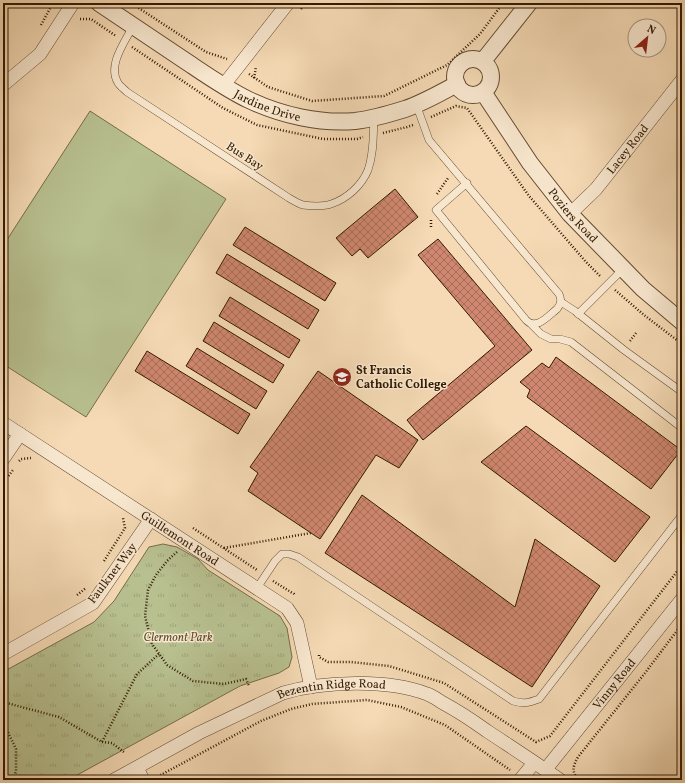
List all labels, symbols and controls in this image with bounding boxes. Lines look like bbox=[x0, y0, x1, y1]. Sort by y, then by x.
north arrow bbox=[627, 18, 667, 58]
text: N bbox=[644, 22, 658, 39]
street label: Jardine Drive bbox=[231, 87, 302, 126]
street label: Lacey Road bbox=[604, 121, 653, 178]
street label: Bus Bay bbox=[223, 139, 267, 175]
street label: Poziers Road bbox=[544, 185, 601, 247]
place label: St Francis Catholic College bbox=[356, 363, 447, 393]
school or university icon: St Francis Catholic College bbox=[331, 366, 353, 388]
street label: Guillemont Road bbox=[137, 508, 222, 570]
street label: Faulkner Way bbox=[85, 540, 141, 607]
park label: Clermont Park bbox=[144, 630, 213, 646]
street label: Vinny Road bbox=[590, 656, 640, 713]
street label: Bezentin Ridge Road bbox=[275, 676, 387, 704]

